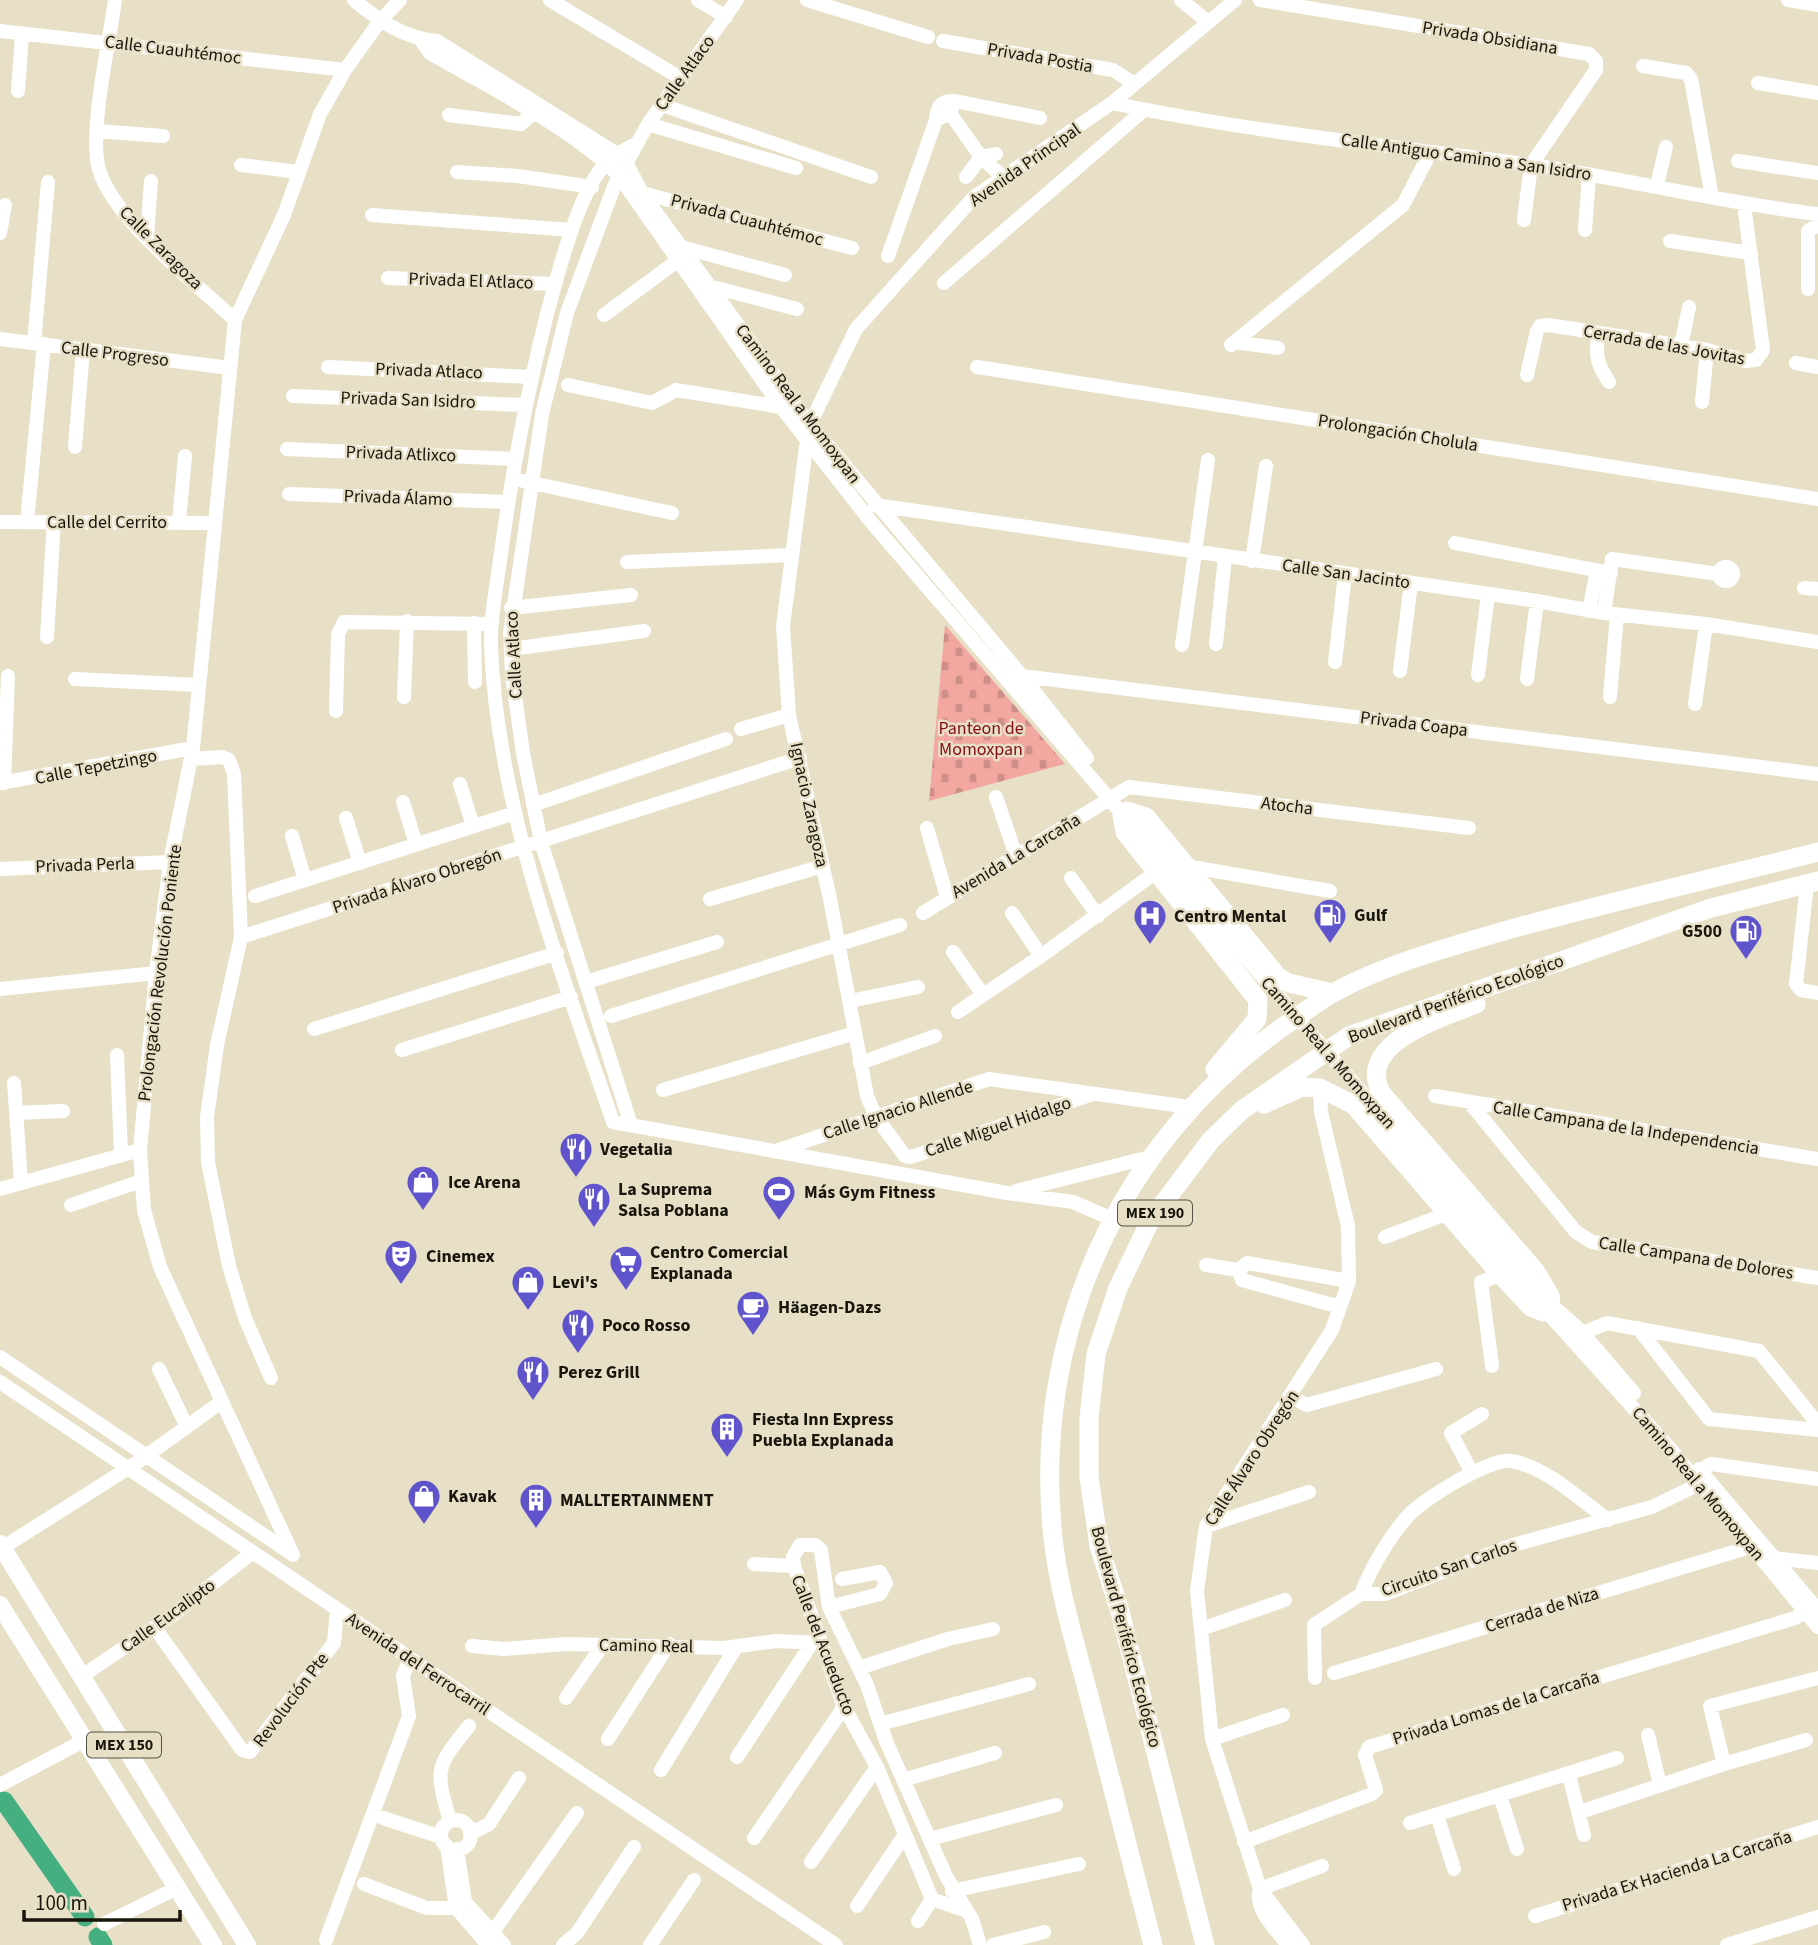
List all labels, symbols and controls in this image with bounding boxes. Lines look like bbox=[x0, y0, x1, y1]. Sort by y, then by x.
street label: Privada Obsidiana bbox=[1420, 15, 1560, 61]
street label: Calle Cuauhtémoc bbox=[103, 29, 243, 71]
street label: Calle Atlaco bbox=[649, 30, 721, 116]
street label: Privada Postia bbox=[985, 36, 1095, 80]
street label: Avenida Principal bbox=[964, 117, 1086, 213]
street label: Calle Antiguo Camino a San Isidro bbox=[1339, 127, 1593, 187]
street label: Privada Cuauhtémoc bbox=[668, 188, 826, 252]
street label: Calle Zaragoza bbox=[114, 201, 208, 295]
street label: Privada El Atlaco bbox=[408, 266, 534, 296]
street label: Cerrada de las Jovitas bbox=[1581, 318, 1747, 372]
street label: Camino Real a Momoxpan bbox=[729, 319, 867, 489]
street label: Calle Progreso bbox=[60, 335, 170, 373]
street label: Privada Atlaco bbox=[375, 357, 483, 385]
street label: Privada San Isidro bbox=[340, 385, 476, 415]
street label: Prolongación Cholula bbox=[1316, 408, 1480, 458]
street label: Privada Atlixco bbox=[345, 440, 457, 468]
street label: Privada Álamo bbox=[343, 484, 453, 512]
street label: Calle del Cerrito bbox=[47, 510, 167, 535]
street label: Calle San Jacinto bbox=[1280, 553, 1412, 595]
street label: Calle Atlaco bbox=[499, 610, 529, 700]
street label: Privada Coapa bbox=[1359, 705, 1469, 743]
park label: Panteon de Momoxpan bbox=[938, 716, 1024, 762]
street label: Ignacio Zaragoza bbox=[784, 740, 834, 870]
street label: Calle Tepetzingo bbox=[33, 743, 159, 791]
street label: Atocha bbox=[1260, 790, 1314, 822]
street label: Avenida La Carcaña bbox=[947, 808, 1085, 904]
street label: Privada Álvaro Obregón bbox=[329, 842, 505, 920]
street label: Prolongación Revolución Poniente bbox=[132, 843, 188, 1103]
street label: Privada Perla bbox=[35, 851, 135, 879]
fuel station icon: Gulf bbox=[1311, 896, 1349, 945]
hospital icon: Centro Mental bbox=[1131, 897, 1169, 946]
place label: Gulf bbox=[1354, 903, 1388, 928]
place label: Centro Mental bbox=[1174, 904, 1286, 929]
fuel station icon: G500 bbox=[1727, 912, 1765, 961]
place label: G500 bbox=[1682, 919, 1722, 944]
street label: Boulevard Periférico Ecológico bbox=[1345, 948, 1567, 1050]
street label: Camino Real a Momoxpan bbox=[1255, 971, 1401, 1135]
street label: Calle Ignacio Allende bbox=[820, 1074, 976, 1146]
street label: Calle Miguel Hidalgo bbox=[922, 1090, 1074, 1164]
street label: Calle Campana de la Independencia bbox=[1491, 1095, 1761, 1161]
restaurant icon: Vegetalia bbox=[557, 1130, 595, 1179]
place label: Vegetalia bbox=[599, 1137, 673, 1162]
shop icon: Ice Arena bbox=[404, 1163, 442, 1212]
place label: Ice Arena bbox=[448, 1170, 521, 1195]
sports icon: Más Gym Fitness bbox=[760, 1173, 798, 1222]
place label: La Suprema Salsa Poblana bbox=[618, 1177, 729, 1223]
restaurant icon: La Suprema Salsa Poblana bbox=[575, 1180, 613, 1229]
place label: Más Gym Fitness bbox=[804, 1180, 936, 1205]
road number: MEX 190 bbox=[1118, 1200, 1192, 1226]
street label: Calle Campana de Dolores bbox=[1597, 1230, 1795, 1286]
theatre icon: Cinemex bbox=[382, 1237, 420, 1286]
place label: Centro Comercial Explanada bbox=[650, 1240, 788, 1286]
supermarket icon: Centro Comercial Explanada bbox=[607, 1243, 645, 1292]
place label: Cinemex bbox=[426, 1244, 495, 1269]
shop icon: Levi's bbox=[509, 1263, 547, 1312]
place label: Levi's bbox=[552, 1270, 598, 1295]
cafe icon: Häagen-Dazs bbox=[734, 1288, 772, 1337]
place label: Häagen-Dazs bbox=[778, 1295, 881, 1320]
restaurant icon: Poco Rosso bbox=[559, 1306, 597, 1355]
place label: Poco Rosso bbox=[602, 1313, 691, 1338]
restaurant icon: Perez Grill bbox=[514, 1353, 552, 1402]
place label: Perez Grill bbox=[558, 1360, 640, 1385]
street label: Calle Álvaro Obregón bbox=[1199, 1385, 1305, 1531]
street label: Camino Real a Momoxpan bbox=[1626, 1401, 1770, 1567]
place label: Fiesta Inn Express Puebla Explanada bbox=[752, 1407, 894, 1453]
building icon: Fiesta Inn Express Puebla Explanada bbox=[708, 1410, 746, 1459]
shop icon: Kavak bbox=[405, 1477, 443, 1526]
building icon: MALLTERTAINMENT bbox=[517, 1481, 555, 1530]
place label: Kavak bbox=[448, 1484, 497, 1509]
place label: MALLTERTAINMENT bbox=[560, 1488, 714, 1513]
street label: Boulevard Periférico Ecológico bbox=[1084, 1524, 1168, 1750]
street label: Circuito San Carlos bbox=[1378, 1533, 1520, 1603]
street label: Calle del Acueducto bbox=[785, 1571, 861, 1719]
street label: Calle Eucalipto bbox=[115, 1573, 221, 1659]
street label: Cerrada de Niza bbox=[1482, 1581, 1602, 1639]
street label: Avenida del Ferrocarril bbox=[341, 1606, 495, 1722]
street label: Camino Real bbox=[599, 1633, 693, 1659]
street label: Revolución Pte bbox=[247, 1648, 335, 1752]
street label: Privada Lomas de la Carcaña bbox=[1389, 1665, 1603, 1751]
road number: MEX 150 bbox=[87, 1732, 161, 1758]
street label: Privada Ex Hacienda La Carcaña bbox=[1559, 1824, 1795, 1918]
scale bar bbox=[24, 1878, 180, 1922]
text: 100 m bbox=[35, 1888, 88, 1918]

